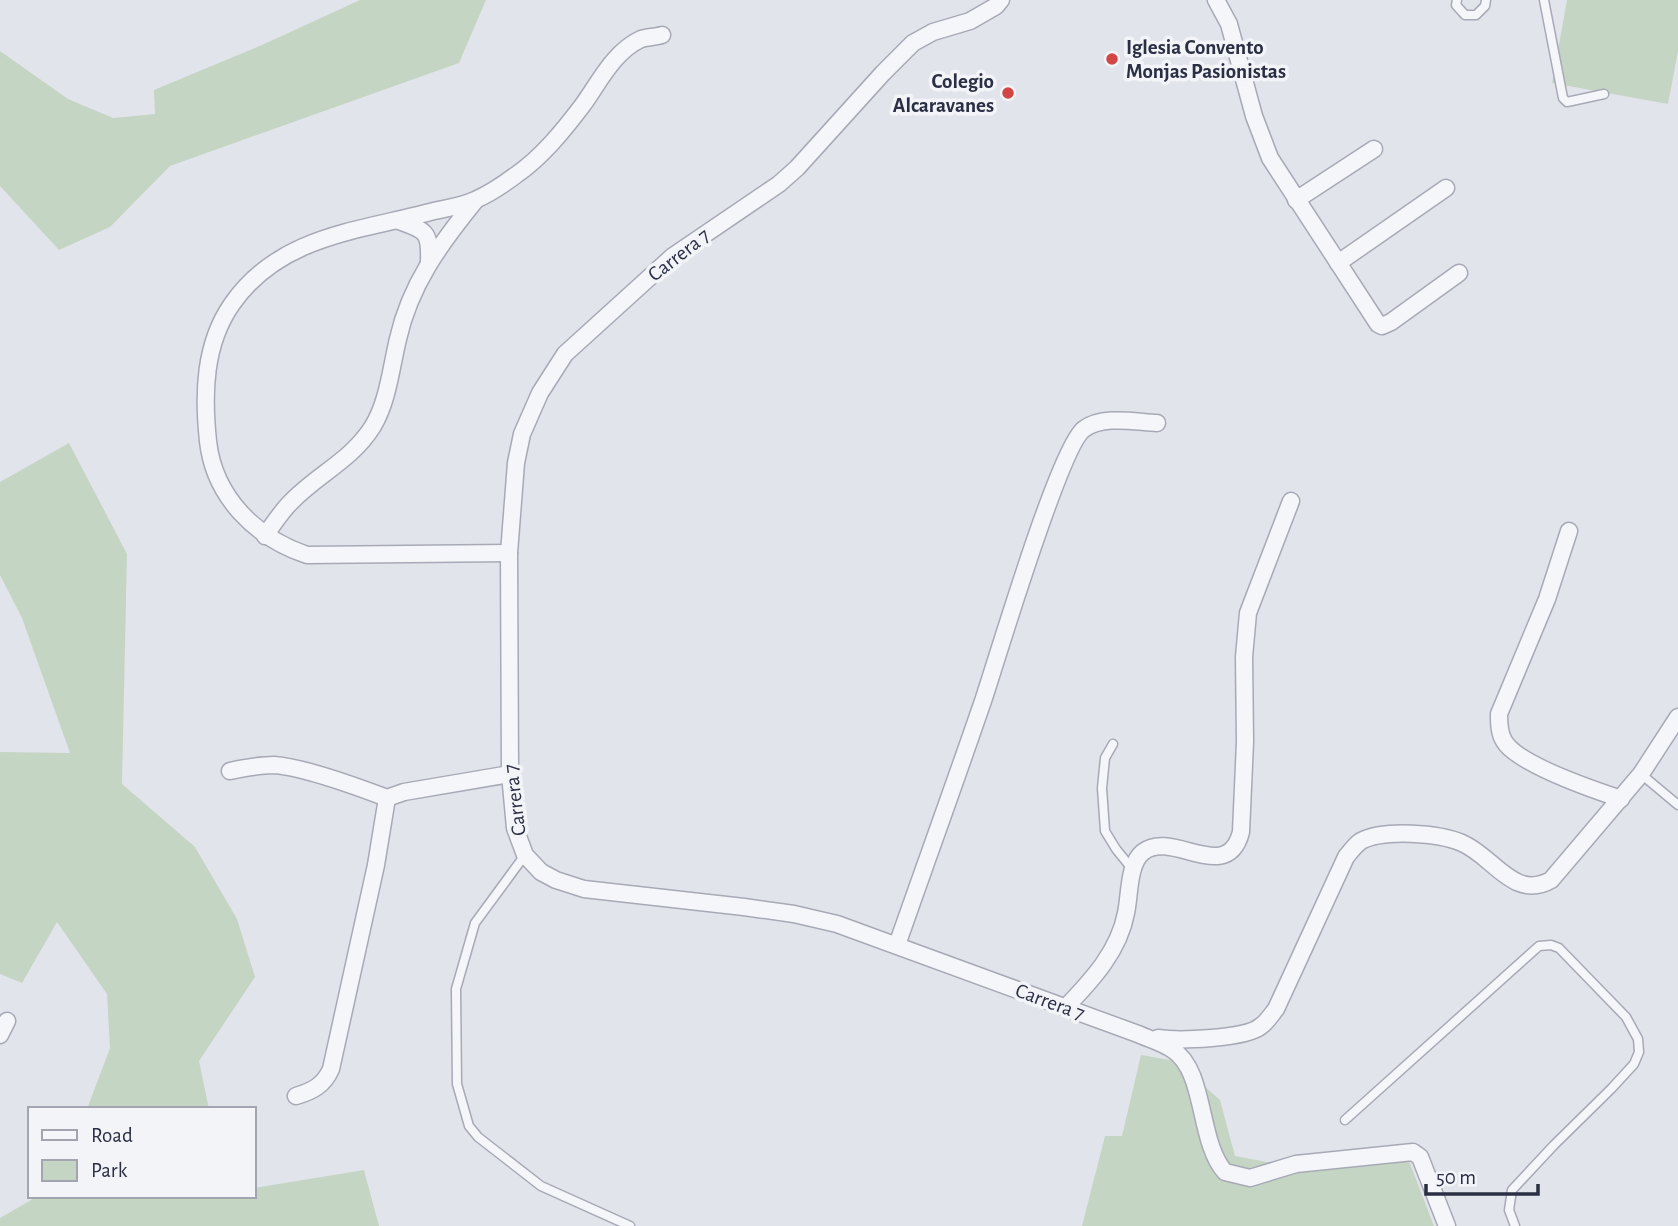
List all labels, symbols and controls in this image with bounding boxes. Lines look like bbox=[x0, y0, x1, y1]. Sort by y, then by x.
place label: Iglesia Convento Monjas Pasionistas bbox=[1126, 37, 1286, 82]
marker: Iglesia Convento Monjas Pasionistas bbox=[1104, 51, 1120, 67]
place label: Colegio Alcaravanes bbox=[893, 71, 994, 116]
marker: Colegio Alcaravanes bbox=[1000, 85, 1016, 101]
street label: Carrera 7 bbox=[644, 224, 714, 285]
street label: Carrera 7 bbox=[500, 763, 530, 837]
street label: Carrera 7 bbox=[1013, 980, 1088, 1024]
legend bbox=[28, 1107, 256, 1198]
text: Road bbox=[91, 1125, 133, 1146]
scale bar bbox=[1426, 1152, 1538, 1196]
text: Park bbox=[91, 1160, 128, 1181]
text: 50 m bbox=[1436, 1167, 1476, 1188]

